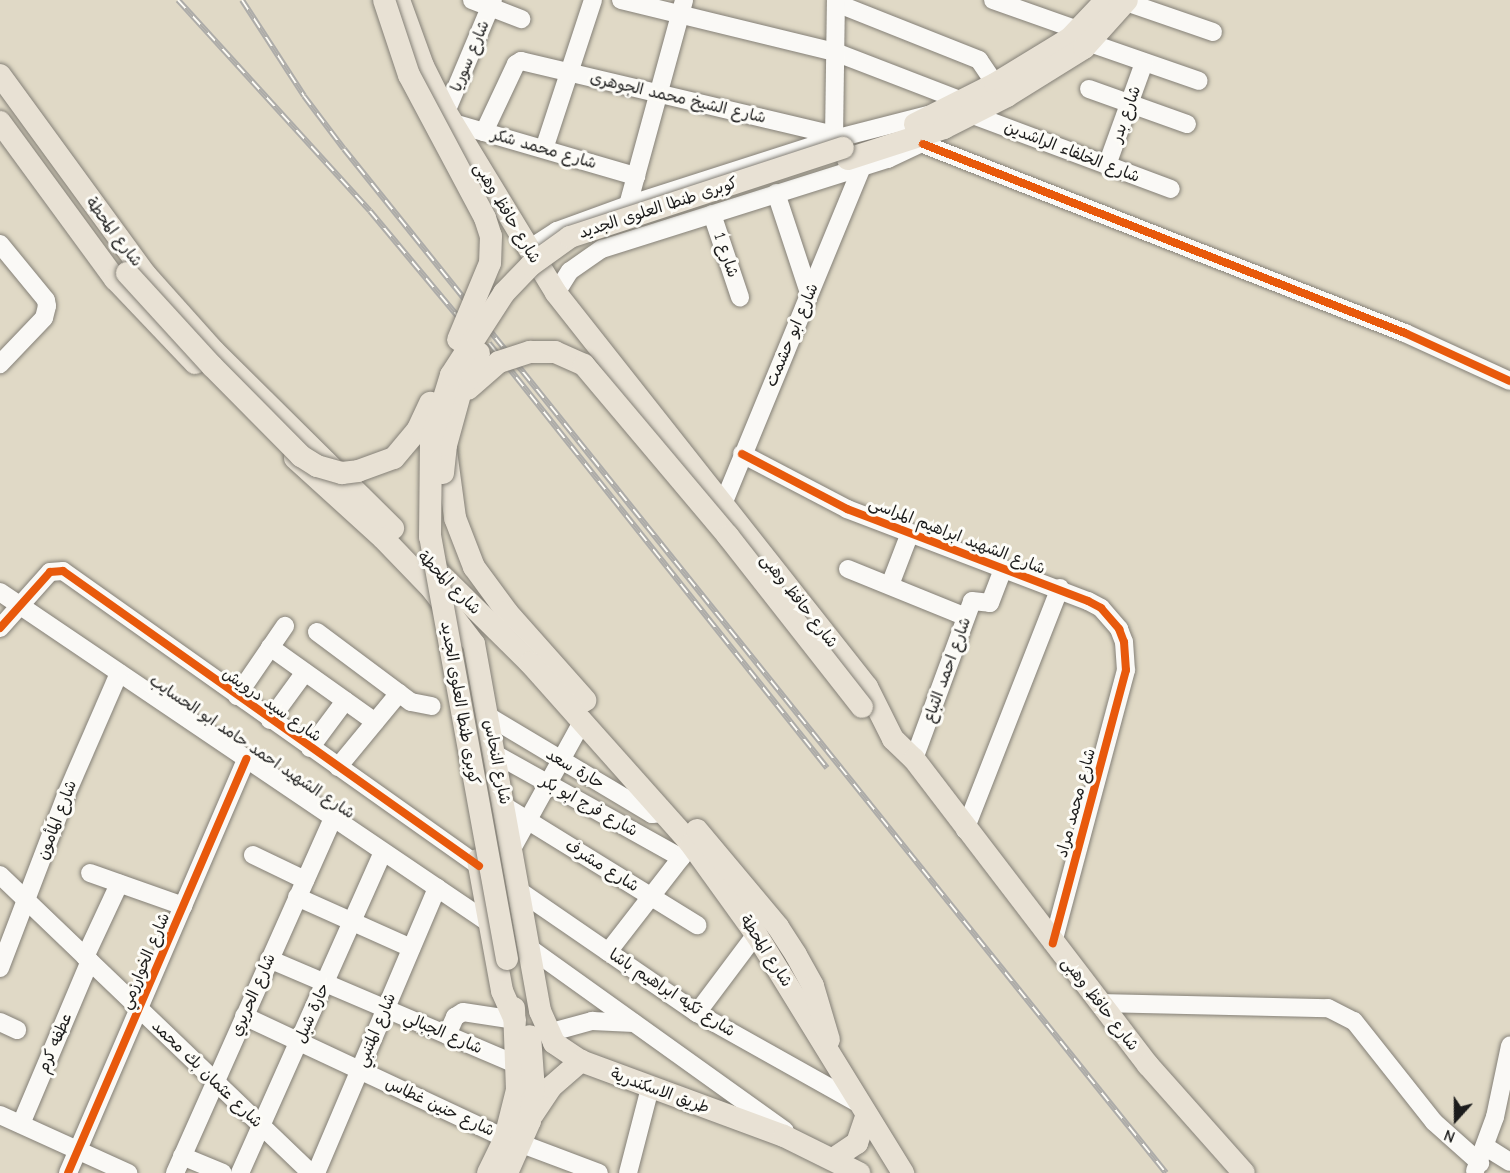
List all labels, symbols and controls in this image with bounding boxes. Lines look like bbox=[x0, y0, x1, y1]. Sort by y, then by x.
street label: شارع سوريا bbox=[446, 17, 494, 95]
street label: شارع الشيخ محمد الجوهرى bbox=[588, 68, 768, 128]
street label: شارع بدر bbox=[1107, 83, 1145, 145]
street label: شارع الخلفاء الراشدين bbox=[1002, 117, 1142, 187]
street label: شارع محمد شكر bbox=[489, 125, 599, 173]
street label: شارع حافظ وهبى bbox=[469, 159, 545, 267]
street label: كوبرى طنطا العلوى الجديد bbox=[576, 173, 740, 243]
street label: شارع المحطة bbox=[82, 194, 146, 270]
street label: شارع 1 bbox=[709, 230, 743, 280]
street label: شارع ابو حشمت bbox=[762, 280, 822, 390]
street label: شارع الشهيد ابراهيم المراسى bbox=[866, 493, 1048, 579]
street label: شارع المحطة bbox=[413, 547, 485, 619]
street label: شارع حافظ وهبى bbox=[756, 550, 842, 652]
street label: شارع احمد التباع bbox=[919, 615, 975, 725]
street label: كوبرى طنطا العلوى الجديد bbox=[436, 620, 484, 786]
street label: شارع سيد درويش bbox=[219, 664, 325, 746]
street label: شارع الشهيد احمد حامد ابو الحسايب bbox=[146, 671, 358, 823]
street label: شارع النحاس bbox=[479, 718, 515, 806]
street label: حارة سعد bbox=[542, 745, 608, 793]
street label: شارع محمد مراد bbox=[1052, 746, 1100, 860]
street label: شارع فرج ابو بكر bbox=[537, 771, 641, 841]
street label: شارع المأمون bbox=[33, 777, 81, 863]
street label: شارع مشرف bbox=[562, 836, 642, 896]
street label: شارع الخوارزمي bbox=[116, 910, 174, 1012]
street label: شارع المحطة bbox=[736, 911, 796, 991]
street label: شارع تكيه ابراهيم باشا bbox=[605, 945, 739, 1041]
street label: شارع الحريري bbox=[226, 951, 280, 1039]
street label: شارع حافظ وهبى bbox=[1057, 953, 1143, 1055]
street label: حارة شبل bbox=[290, 980, 334, 1046]
street label: شارع المتنبي bbox=[352, 990, 400, 1070]
street label: شارع الجبالي bbox=[401, 1008, 485, 1058]
street label: عطفه كرم bbox=[34, 1010, 76, 1076]
street label: شارع عثمان بك محمد bbox=[148, 1016, 266, 1132]
street label: طريق الاسكندرية bbox=[608, 1064, 712, 1118]
street label: شارع حنين غطاس bbox=[382, 1073, 498, 1141]
north arrow bbox=[1426, 1089, 1486, 1149]
text: N bbox=[1441, 1126, 1458, 1146]

